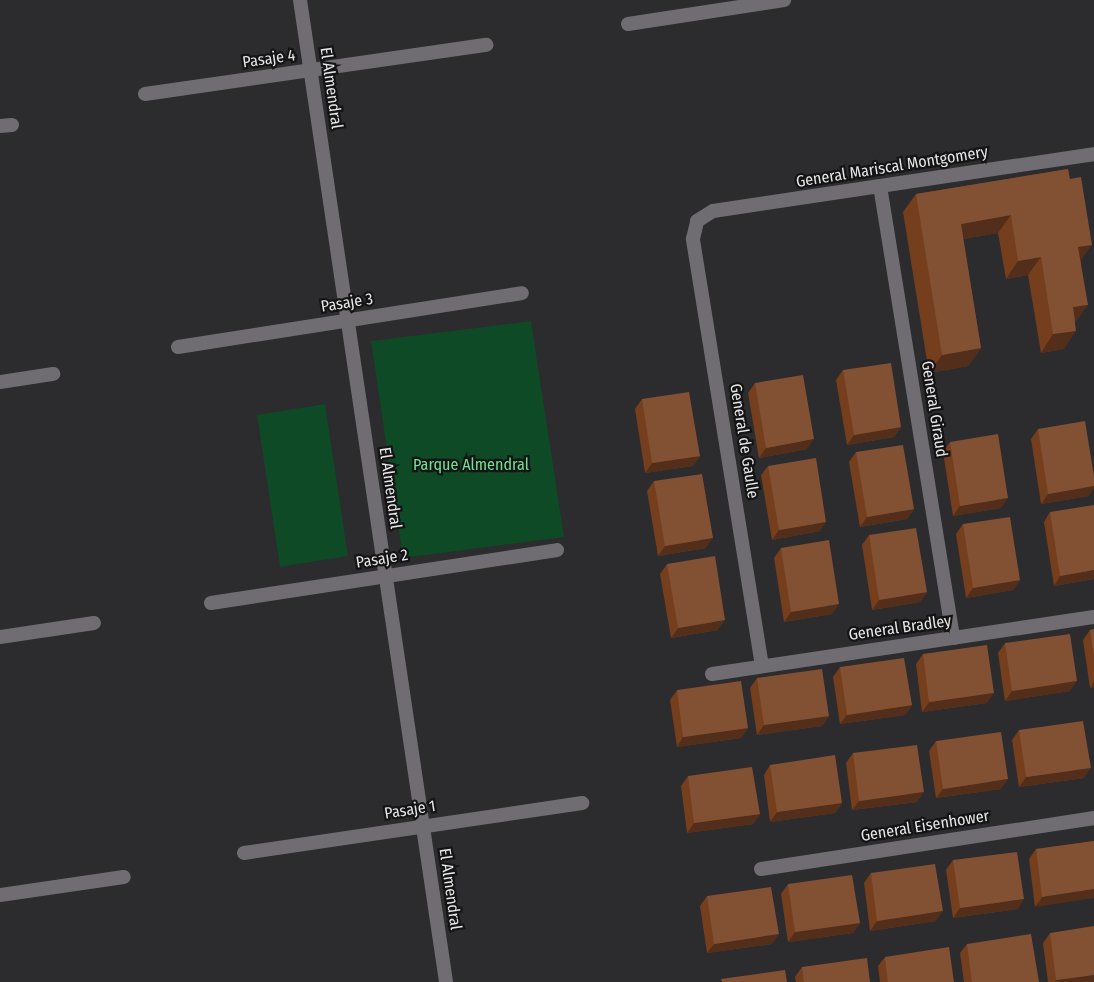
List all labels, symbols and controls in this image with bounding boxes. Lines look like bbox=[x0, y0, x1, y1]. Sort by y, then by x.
street label: Pasaje 4 bbox=[241, 46, 297, 72]
street label: El Almendral bbox=[316, 46, 346, 130]
street label: General Mariscal Montgomery bbox=[795, 142, 989, 192]
street label: Pasaje 3 bbox=[320, 289, 374, 317]
street label: General Giraud bbox=[917, 359, 951, 459]
street label: General de Gaulle bbox=[725, 382, 763, 500]
street label: El Almendral bbox=[375, 446, 405, 530]
park label: Parque Almendral bbox=[413, 455, 529, 475]
street label: Pasaje 2 bbox=[355, 545, 409, 573]
street label: General Bradley bbox=[847, 611, 953, 645]
street label: Pasaje 1 bbox=[383, 796, 437, 824]
street label: General Eisenhower bbox=[859, 806, 991, 846]
street label: El Almendral bbox=[435, 847, 465, 931]

